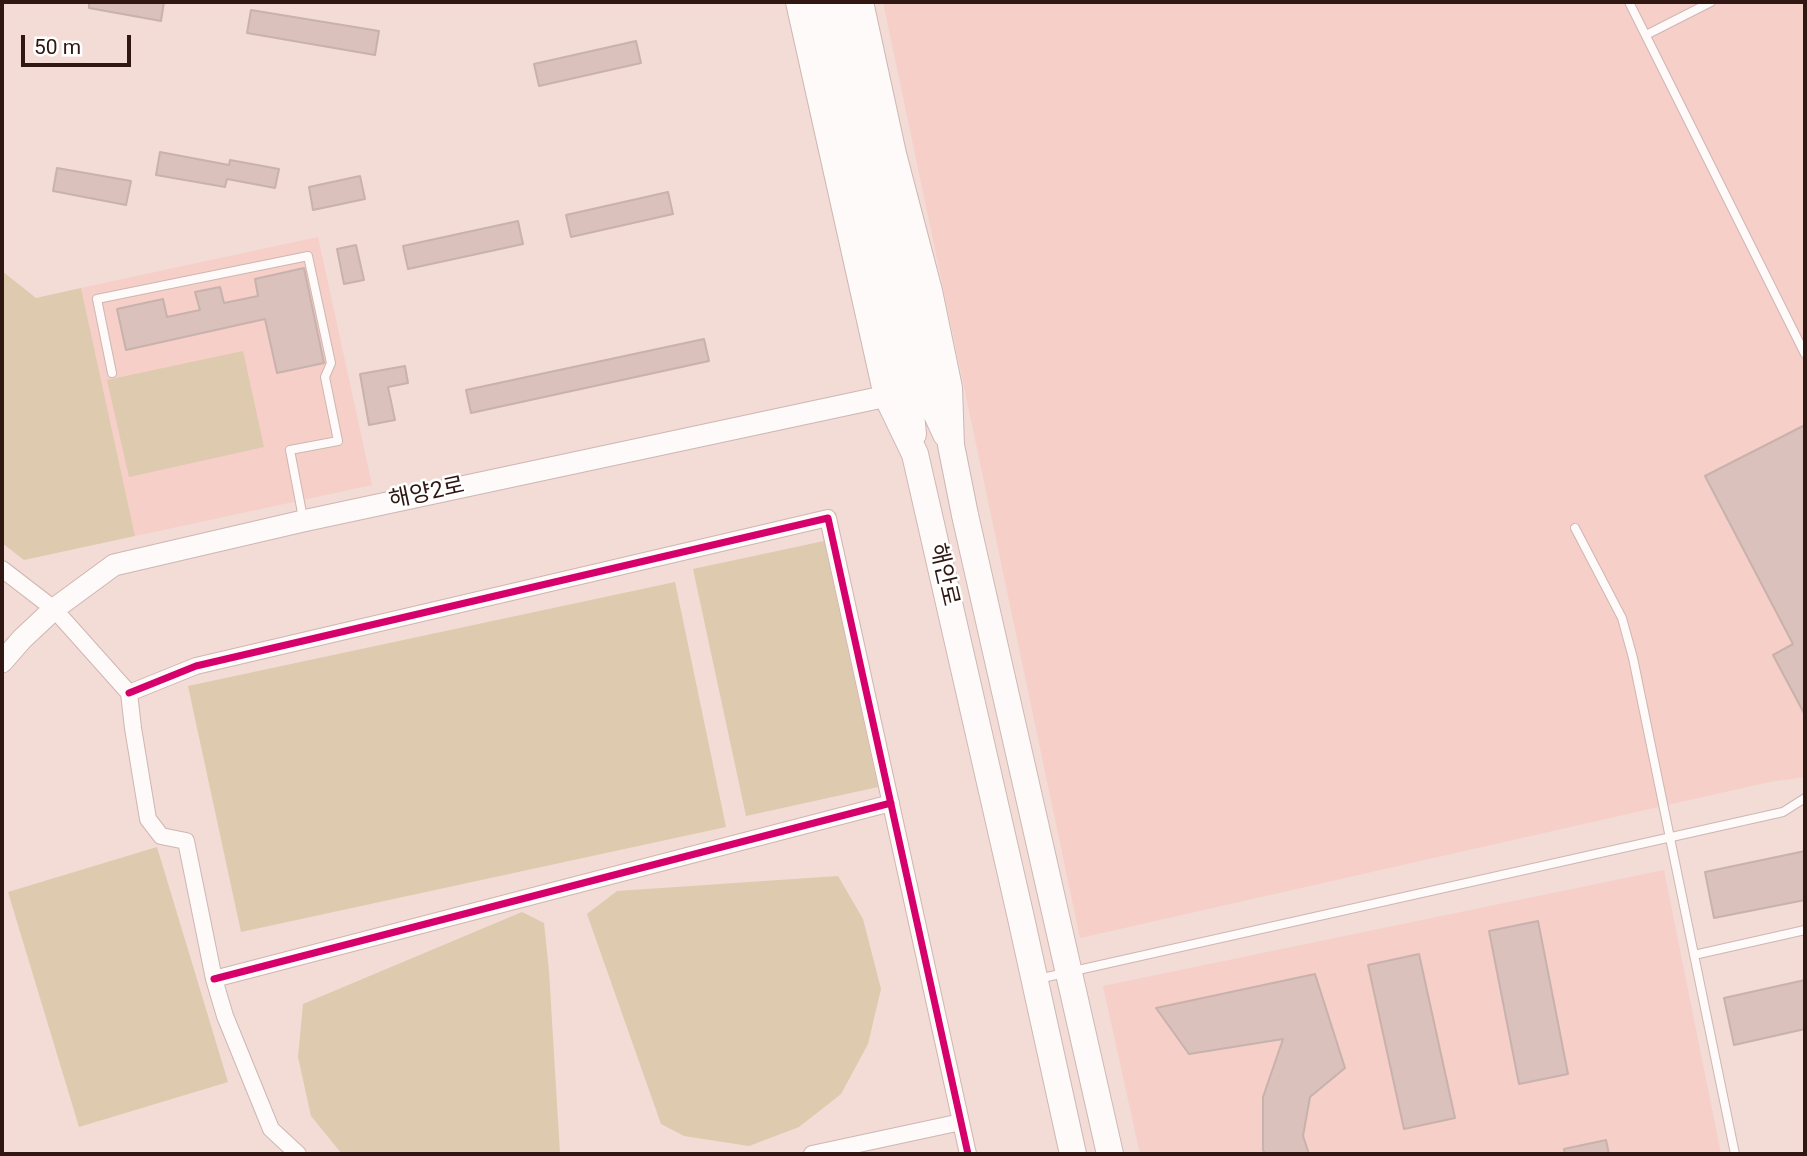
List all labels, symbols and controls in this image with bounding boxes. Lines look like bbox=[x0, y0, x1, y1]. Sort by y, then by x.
scale bar bbox=[24, 21, 135, 65]
text: 50 m bbox=[34, 35, 81, 59]
street label: 해양2로 bbox=[387, 473, 467, 515]
street label: 해안로 bbox=[922, 541, 964, 609]

